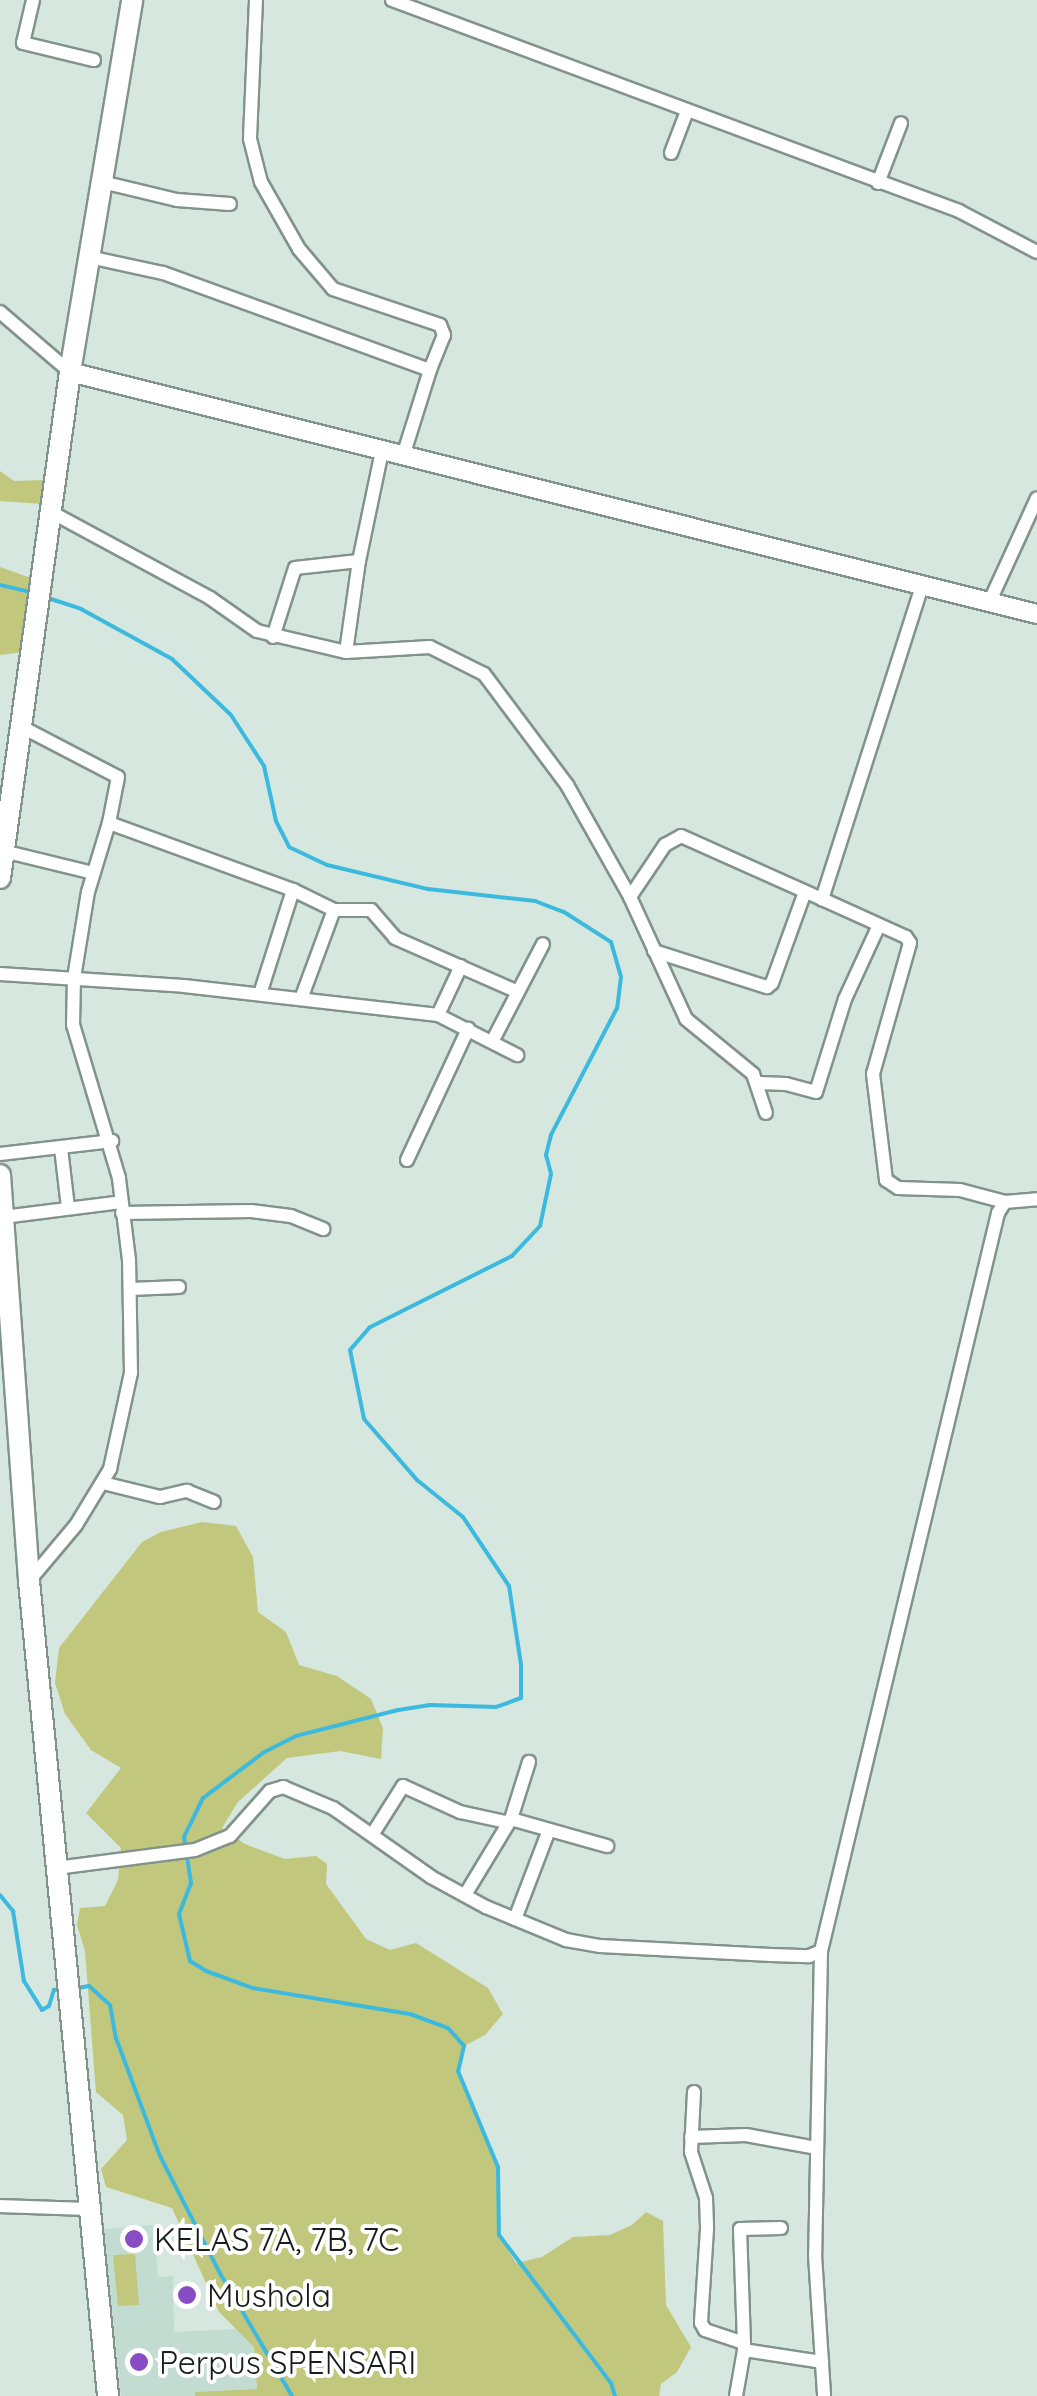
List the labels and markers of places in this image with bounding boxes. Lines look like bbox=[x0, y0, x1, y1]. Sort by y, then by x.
place label: KELAS 7A, 7B, 7C bbox=[154, 2220, 399, 2258]
marker: KELAS 7A, 7B, 7C bbox=[123, 2228, 145, 2250]
place label: Mushola bbox=[207, 2276, 331, 2314]
marker: Mushola bbox=[176, 2284, 198, 2306]
place label: Perpus SPENSARI bbox=[159, 2343, 416, 2381]
marker: Perpus SPENSARI bbox=[128, 2351, 150, 2373]

